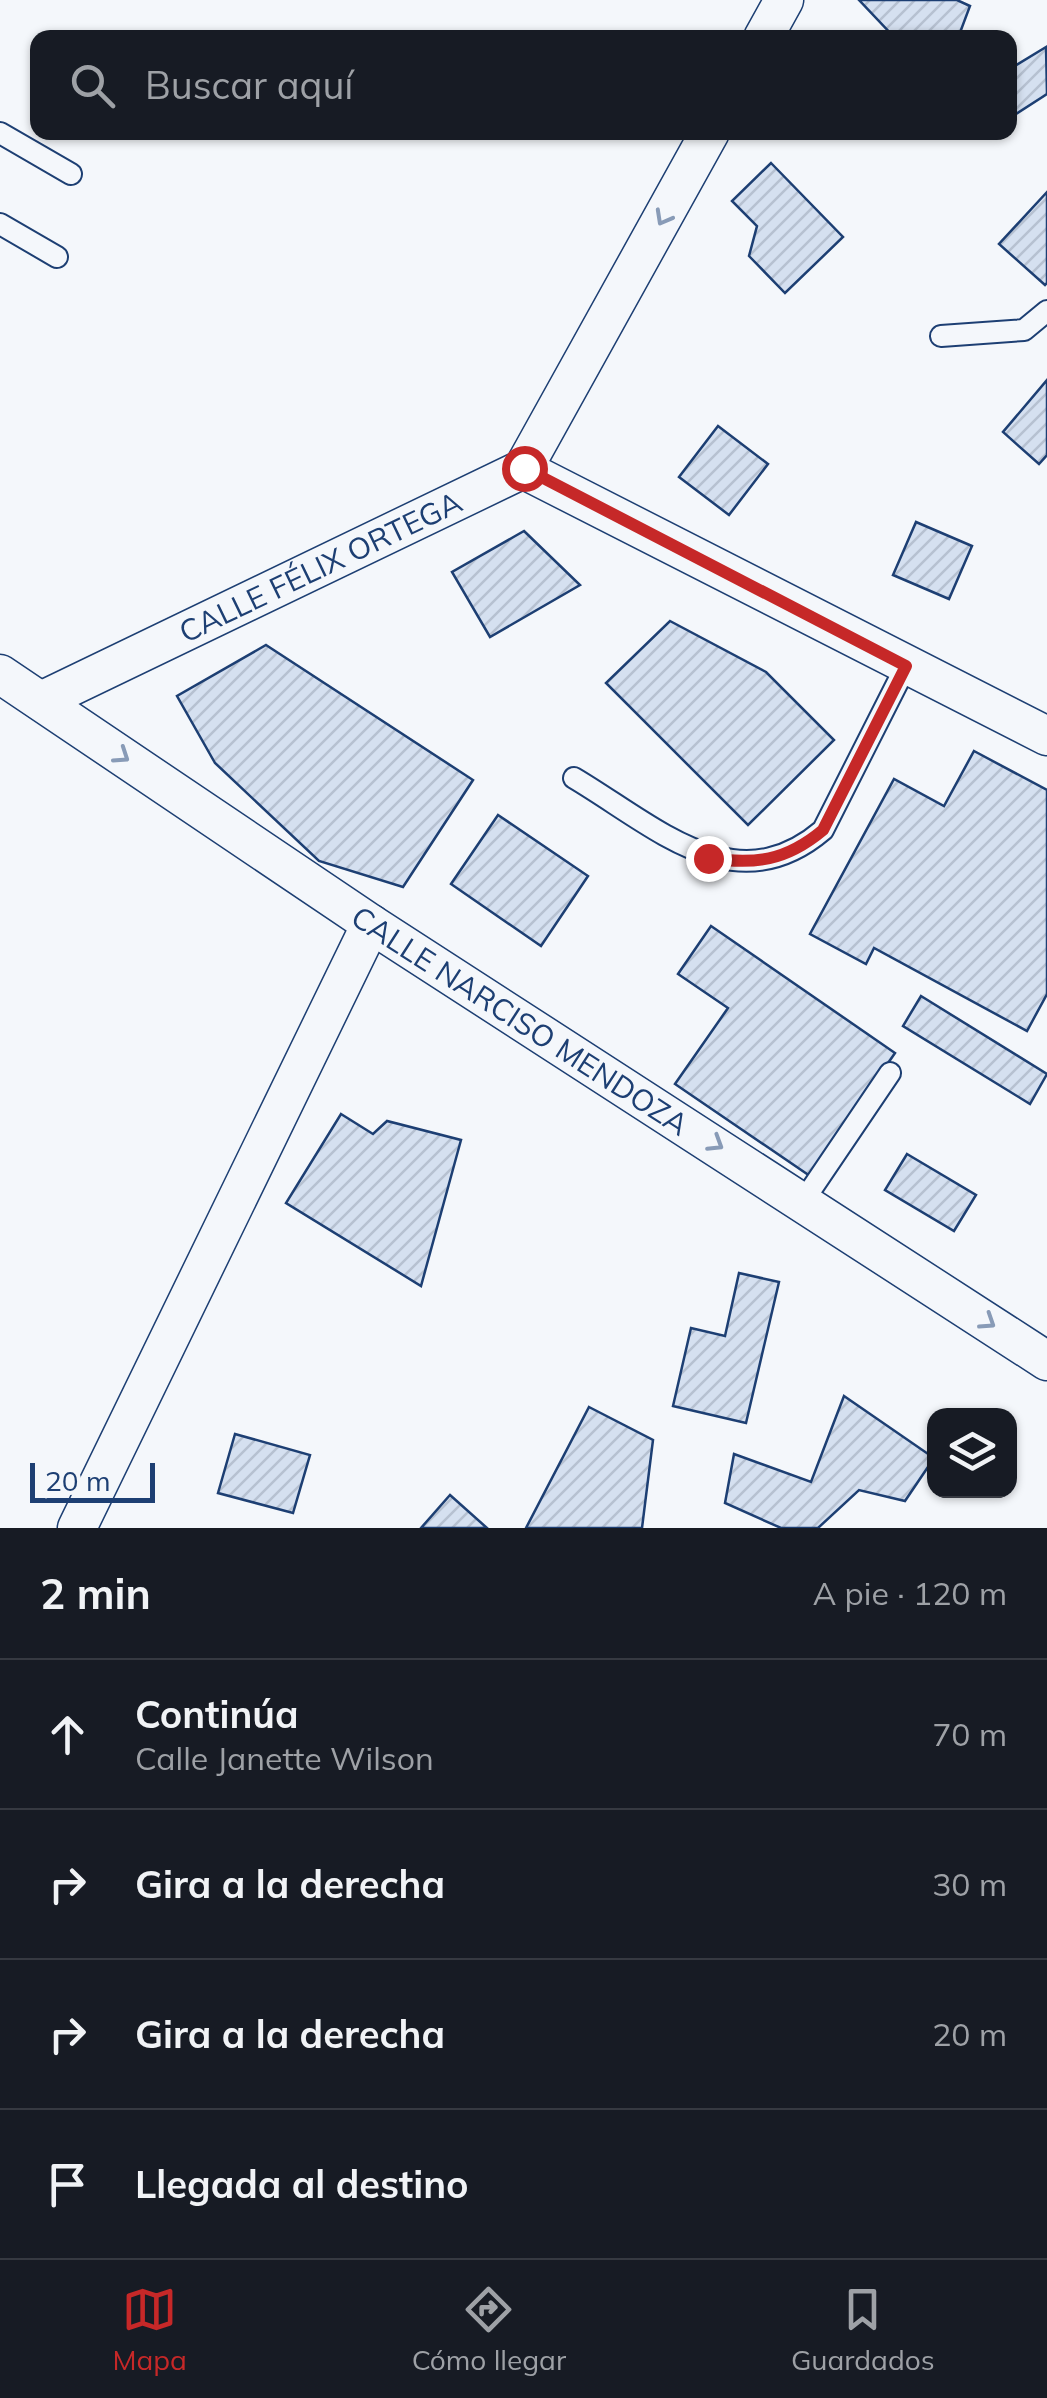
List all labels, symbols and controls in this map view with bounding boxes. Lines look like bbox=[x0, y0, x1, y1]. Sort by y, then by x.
search box bbox=[30, 30, 1017, 140]
icon: search bbox=[65, 58, 120, 113]
text: Buscar aquí bbox=[145, 61, 353, 109]
one-way arrow bbox=[655, 207, 675, 225]
route start bbox=[502, 446, 548, 492]
street label: CALLE FÉLIX ORTEGA bbox=[173, 482, 468, 651]
one-way arrow bbox=[111, 743, 129, 762]
route end bbox=[686, 836, 732, 882]
street label: CALLE NARCISO MENDOZA bbox=[344, 897, 696, 1143]
one-way arrow bbox=[705, 1132, 723, 1151]
one-way arrow bbox=[977, 1310, 995, 1329]
map controls bbox=[927, 1408, 1017, 1498]
button: layers bbox=[927, 1408, 1017, 1498]
scale bar bbox=[30, 1458, 155, 1502]
text: 20 m bbox=[45, 1463, 111, 1498]
text: 2 min bbox=[40, 1567, 151, 1620]
text: A pie · 120 m bbox=[813, 1573, 1007, 1613]
text: Continúa bbox=[135, 1690, 299, 1738]
icon: ahead bbox=[40, 1707, 95, 1762]
text: 70 m bbox=[932, 1714, 1007, 1754]
text: Calle Janette Wilson bbox=[135, 1738, 434, 1778]
icon: right bbox=[40, 1857, 95, 1912]
text: Gira a la derecha bbox=[135, 1860, 445, 1908]
text: 30 m bbox=[932, 1864, 1007, 1904]
icon: right bbox=[40, 2007, 95, 2062]
text: Gira a la derecha bbox=[135, 2010, 445, 2058]
text: 20 m bbox=[932, 2014, 1007, 2054]
icon: arrive bbox=[40, 2157, 95, 2212]
text: Llegada al destino bbox=[135, 2160, 469, 2208]
tab: Mapa bbox=[112, 2282, 187, 2377]
tab: Cómo llegar bbox=[412, 2282, 566, 2377]
tab: Guardados bbox=[791, 2282, 935, 2377]

